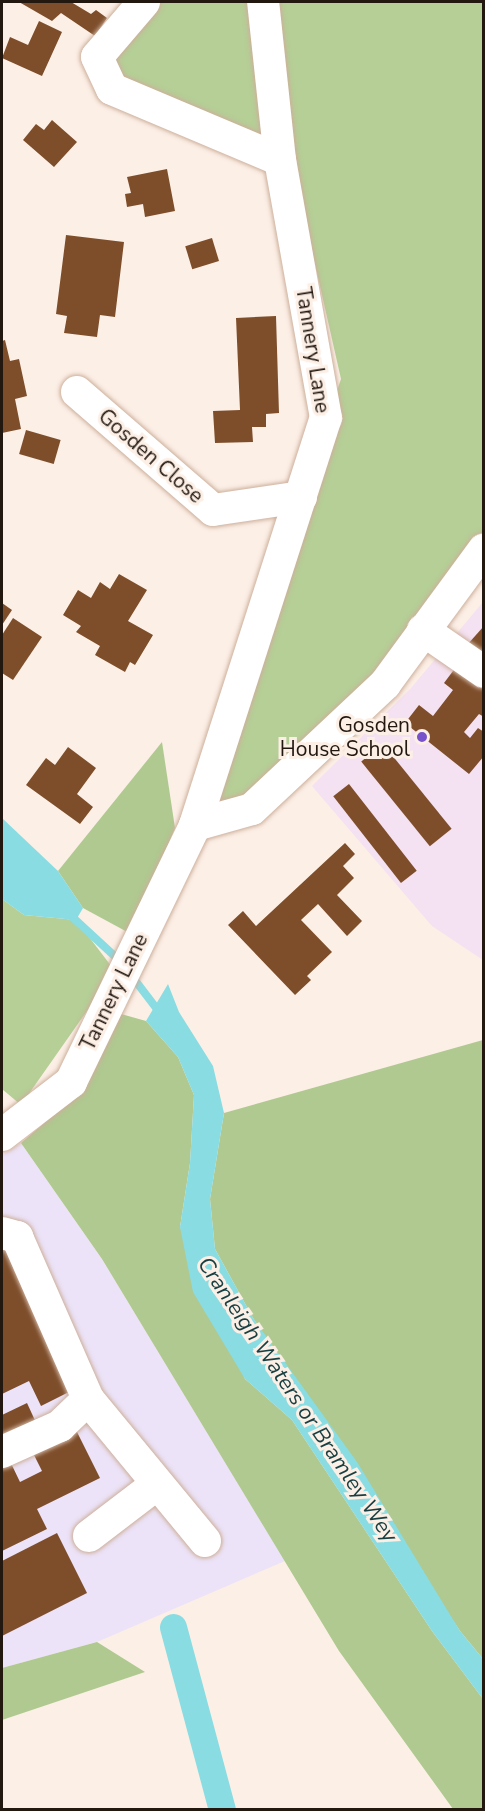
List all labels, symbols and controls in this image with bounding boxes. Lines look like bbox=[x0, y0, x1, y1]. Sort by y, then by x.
street label: Tannery Lane bbox=[291, 285, 335, 415]
street label: Gosden Close bbox=[93, 404, 209, 508]
place label: Gosden House School bbox=[280, 712, 410, 762]
marker: Gosden House School bbox=[415, 730, 429, 744]
street label: Tannery Lane bbox=[75, 929, 153, 1055]
water label: Cranleigh Waters or Bramley Wey bbox=[191, 1252, 403, 1548]

